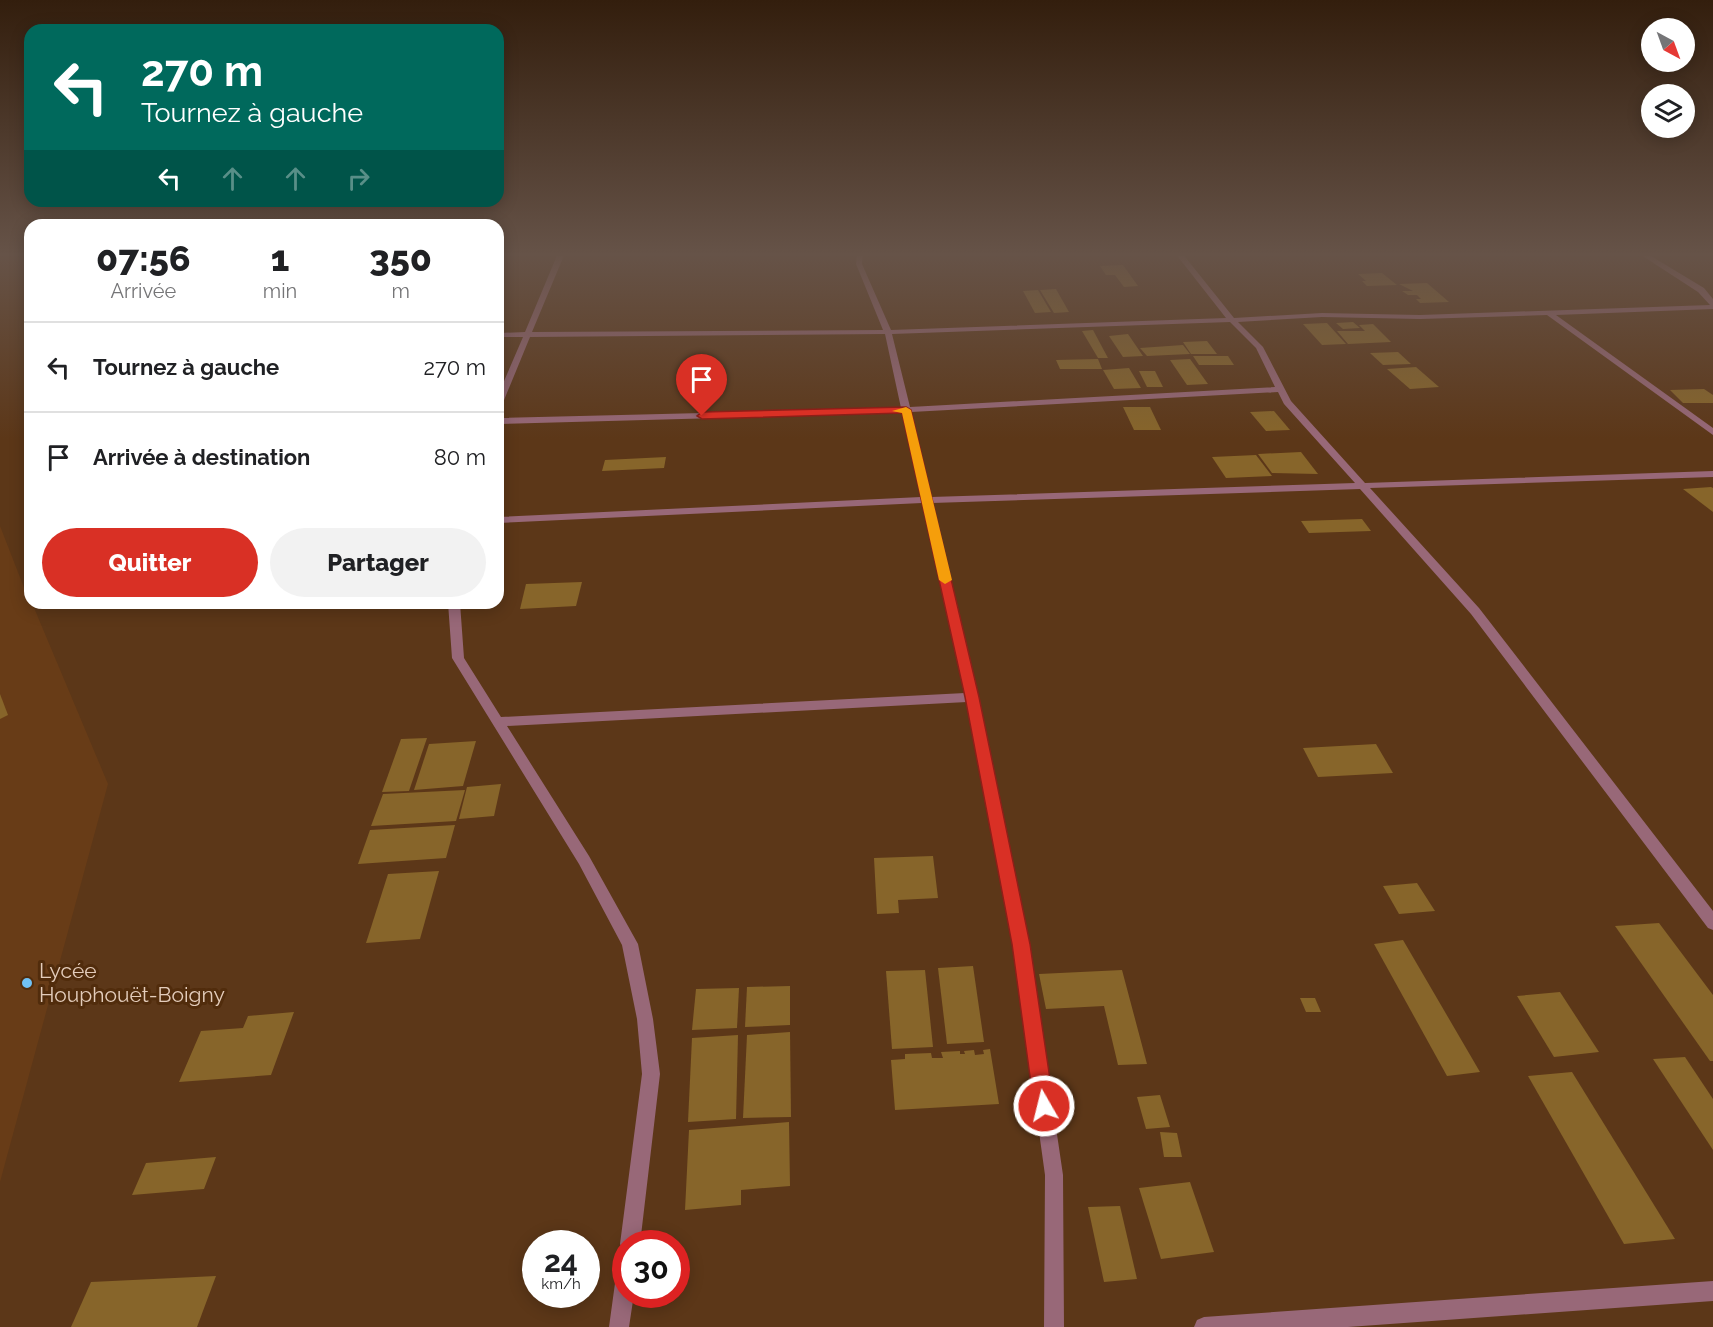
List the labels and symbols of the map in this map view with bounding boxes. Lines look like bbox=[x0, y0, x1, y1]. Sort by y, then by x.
north arrow bbox=[1641, 18, 1695, 72]
pin bbox=[676, 354, 727, 416]
place label: Lycée Houphouët-Boigny bbox=[39, 958, 225, 1007]
marker: Lycée Houphouët-Boigny bbox=[20, 976, 34, 990]
position arrow bbox=[1012, 1074, 1076, 1138]
speed limit sign: 30 bbox=[612, 1230, 690, 1308]

